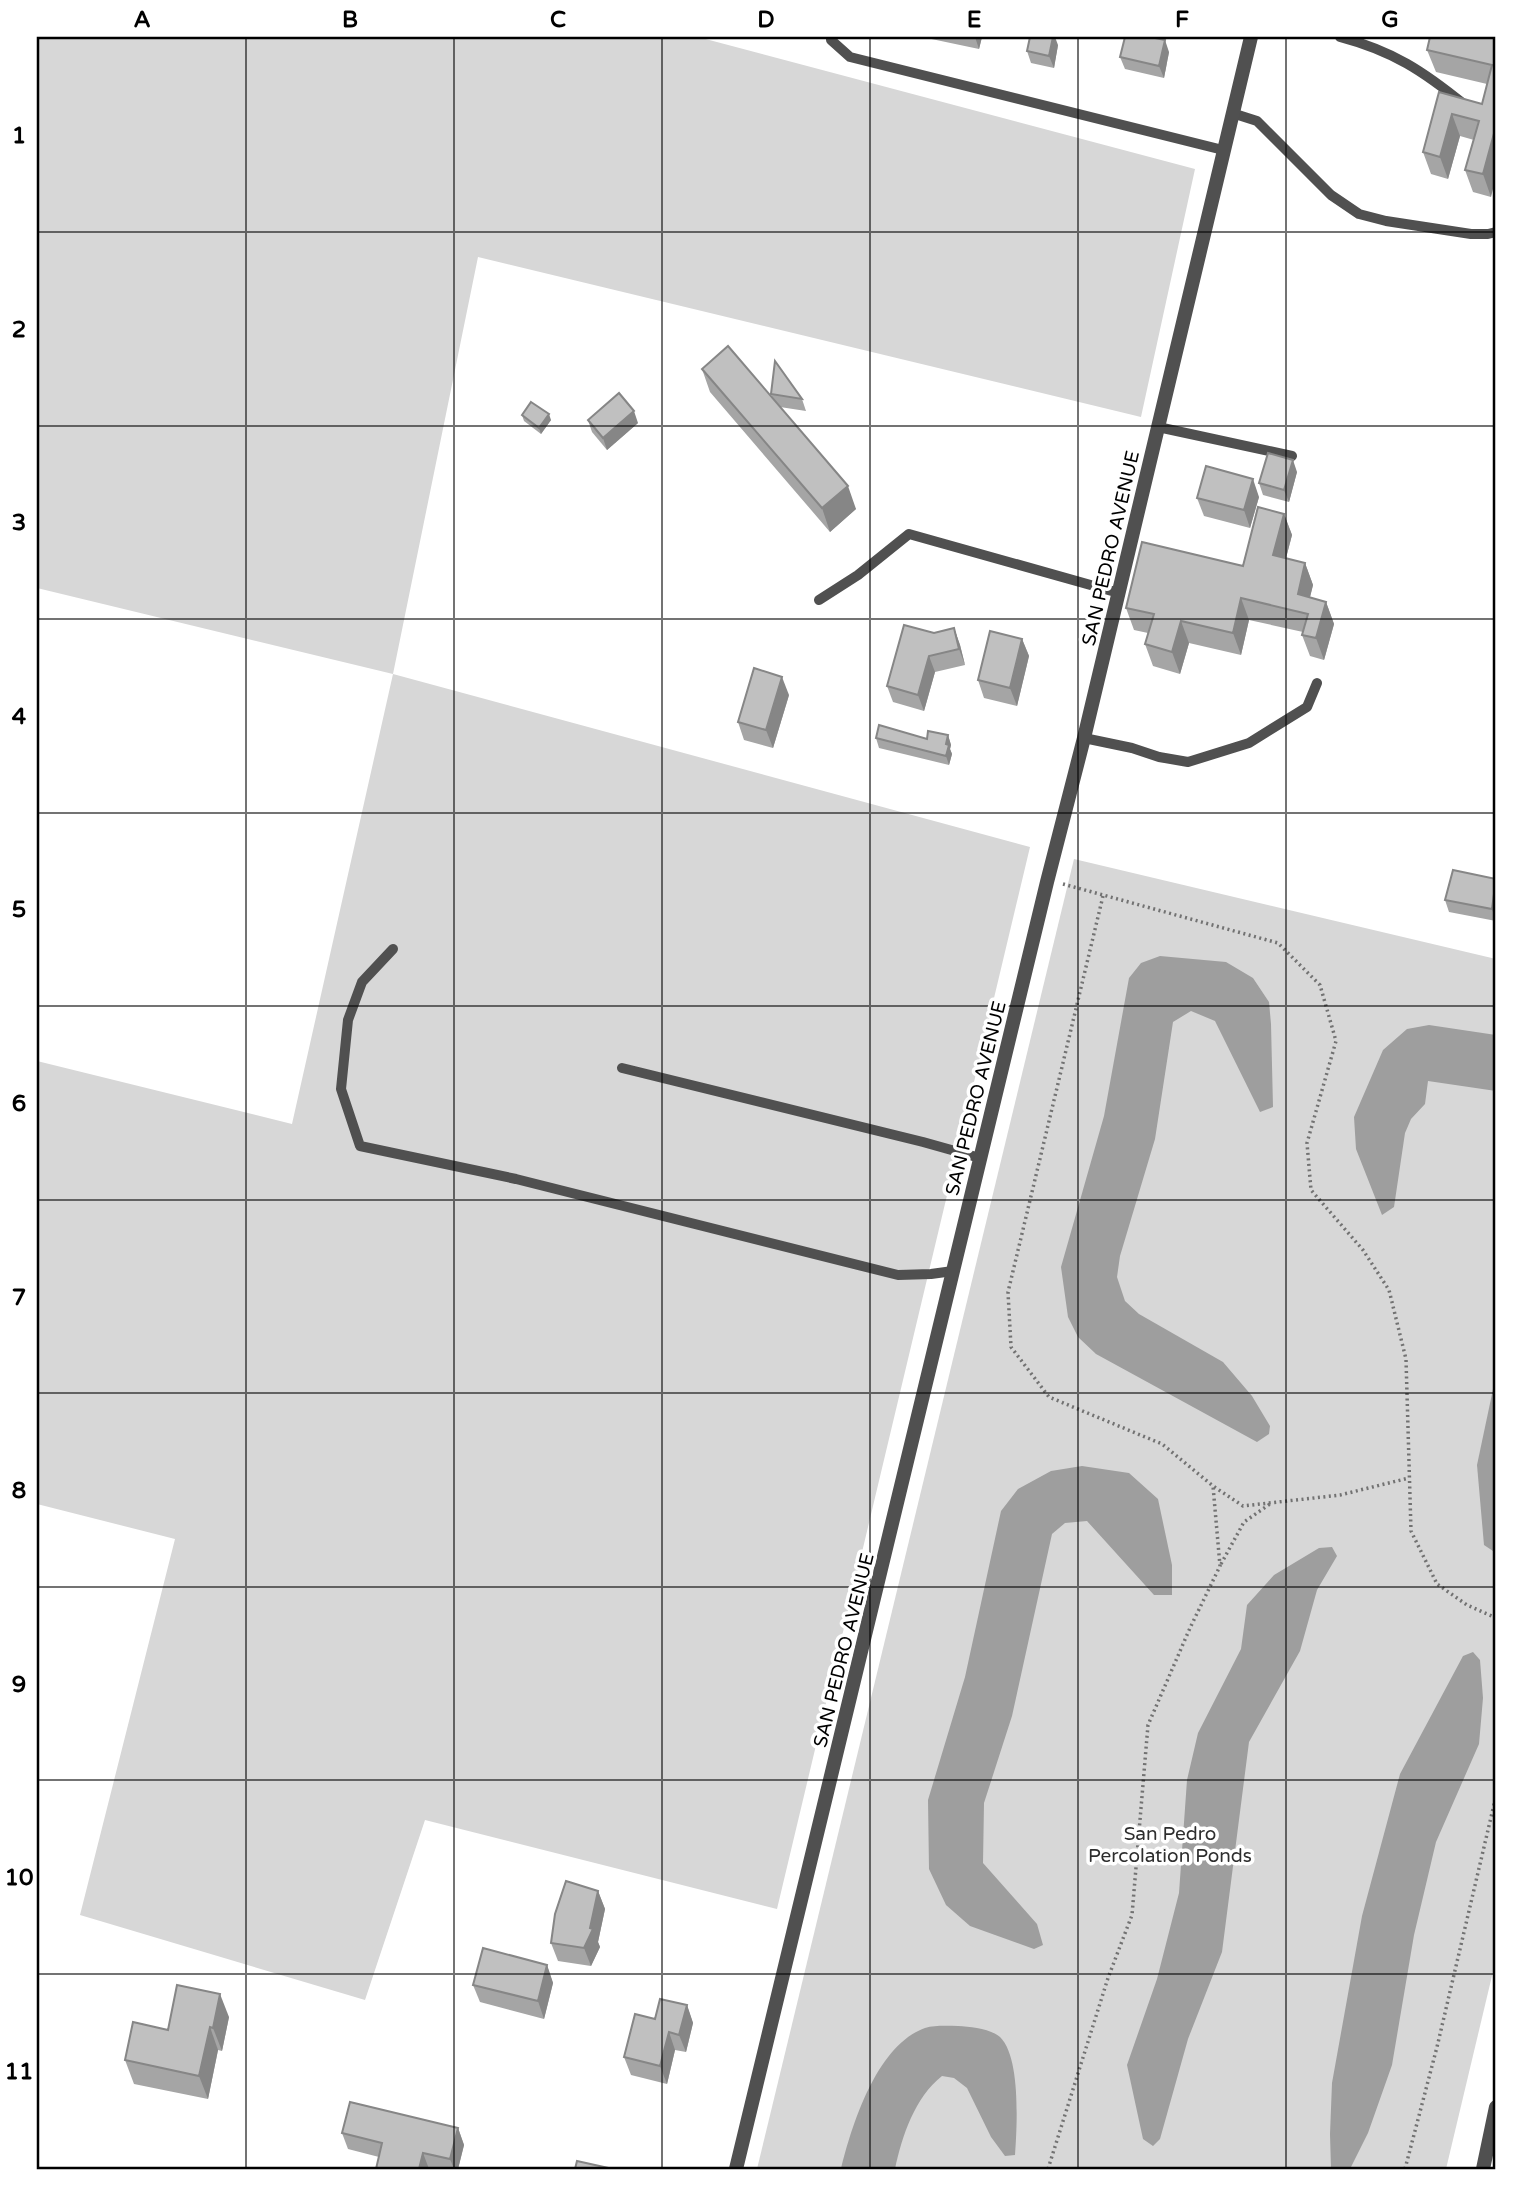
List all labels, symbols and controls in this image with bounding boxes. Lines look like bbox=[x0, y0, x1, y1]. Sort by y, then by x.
text: A bbox=[133, 6, 151, 34]
text: B bbox=[342, 6, 358, 34]
text: C bbox=[550, 6, 566, 34]
text: D bbox=[757, 6, 775, 34]
text: E bbox=[967, 6, 981, 34]
text: F bbox=[1175, 6, 1189, 34]
text: G bbox=[1381, 6, 1399, 34]
text: 1 bbox=[12, 122, 26, 150]
text: 2 bbox=[12, 316, 26, 344]
street label: SAN PEDRO AVENUE bbox=[1078, 449, 1144, 648]
text: 3 bbox=[12, 509, 26, 537]
text: 4 bbox=[12, 703, 27, 731]
text: 5 bbox=[12, 896, 26, 924]
street label: SAN PEDRO AVENUE bbox=[941, 999, 1011, 1198]
text: 6 bbox=[12, 1090, 26, 1118]
text: 7 bbox=[12, 1284, 26, 1312]
text: 8 bbox=[12, 1477, 26, 1505]
street label: SAN PEDRO AVENUE bbox=[809, 1551, 879, 1750]
text: 9 bbox=[12, 1671, 26, 1699]
park label: San Pedro Percolation Ponds bbox=[1088, 1823, 1252, 1867]
text: 10 bbox=[5, 1864, 33, 1892]
text: 11 bbox=[5, 2058, 33, 2086]

